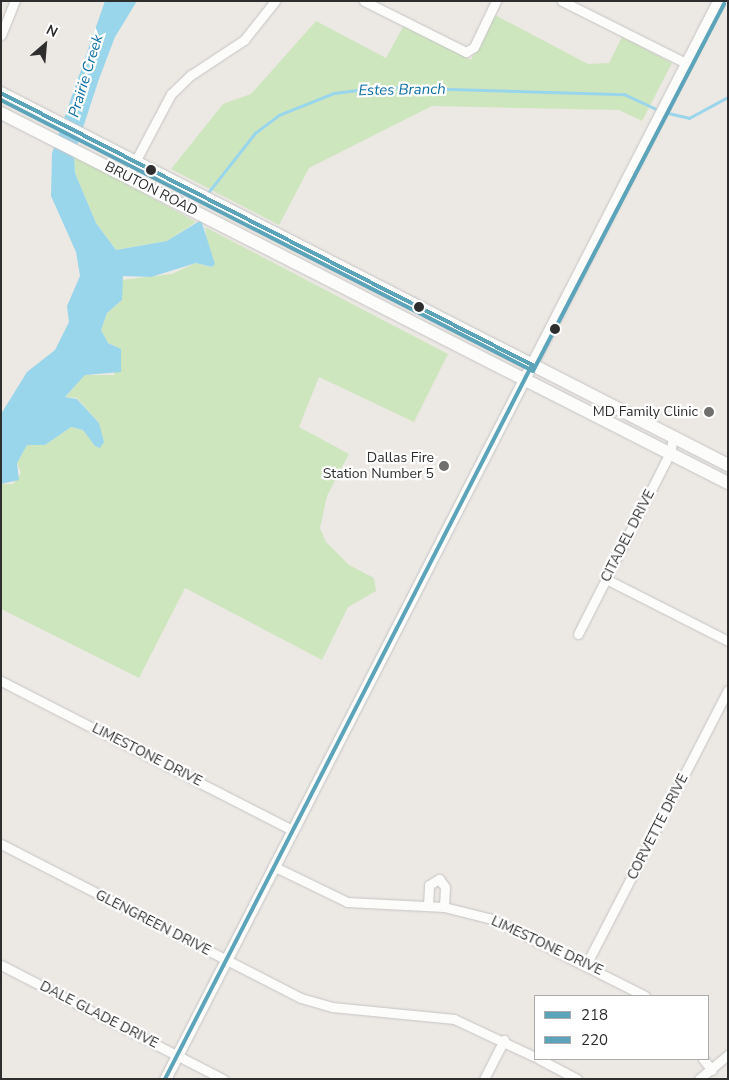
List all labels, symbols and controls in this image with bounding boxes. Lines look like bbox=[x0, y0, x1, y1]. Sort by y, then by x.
north arrow bbox=[20, 20, 70, 70]
text: N bbox=[43, 20, 61, 42]
water label: Prairie Creek bbox=[65, 32, 107, 120]
water label: Estes Branch bbox=[358, 80, 446, 100]
street label: BRUTON ROAD bbox=[102, 158, 200, 220]
unlabelled marker bbox=[146, 165, 156, 175]
unlabelled marker bbox=[414, 302, 424, 312]
unlabelled marker bbox=[550, 324, 560, 334]
place label: MD Family Clinic bbox=[593, 404, 698, 420]
marker: MD Family Clinic bbox=[702, 405, 716, 419]
place label: Dallas Fire Station Number 5 bbox=[323, 450, 434, 482]
marker: Dallas Fire Station Number 5 bbox=[438, 460, 450, 472]
street label: CITADEL DRIVE bbox=[597, 487, 659, 585]
street label: LIMESTONE DRIVE bbox=[89, 720, 205, 790]
street label: CORVETTE DRIVE bbox=[624, 771, 692, 883]
street label: GLENGREEN DRIVE bbox=[92, 887, 214, 959]
street label: LIMESTONE DRIVE bbox=[488, 913, 606, 979]
street label: DALE GLADE DRIVE bbox=[37, 978, 161, 1052]
legend bbox=[534, 995, 709, 1060]
text: 218 bbox=[581, 1005, 608, 1025]
text: 220 bbox=[581, 1030, 608, 1050]

